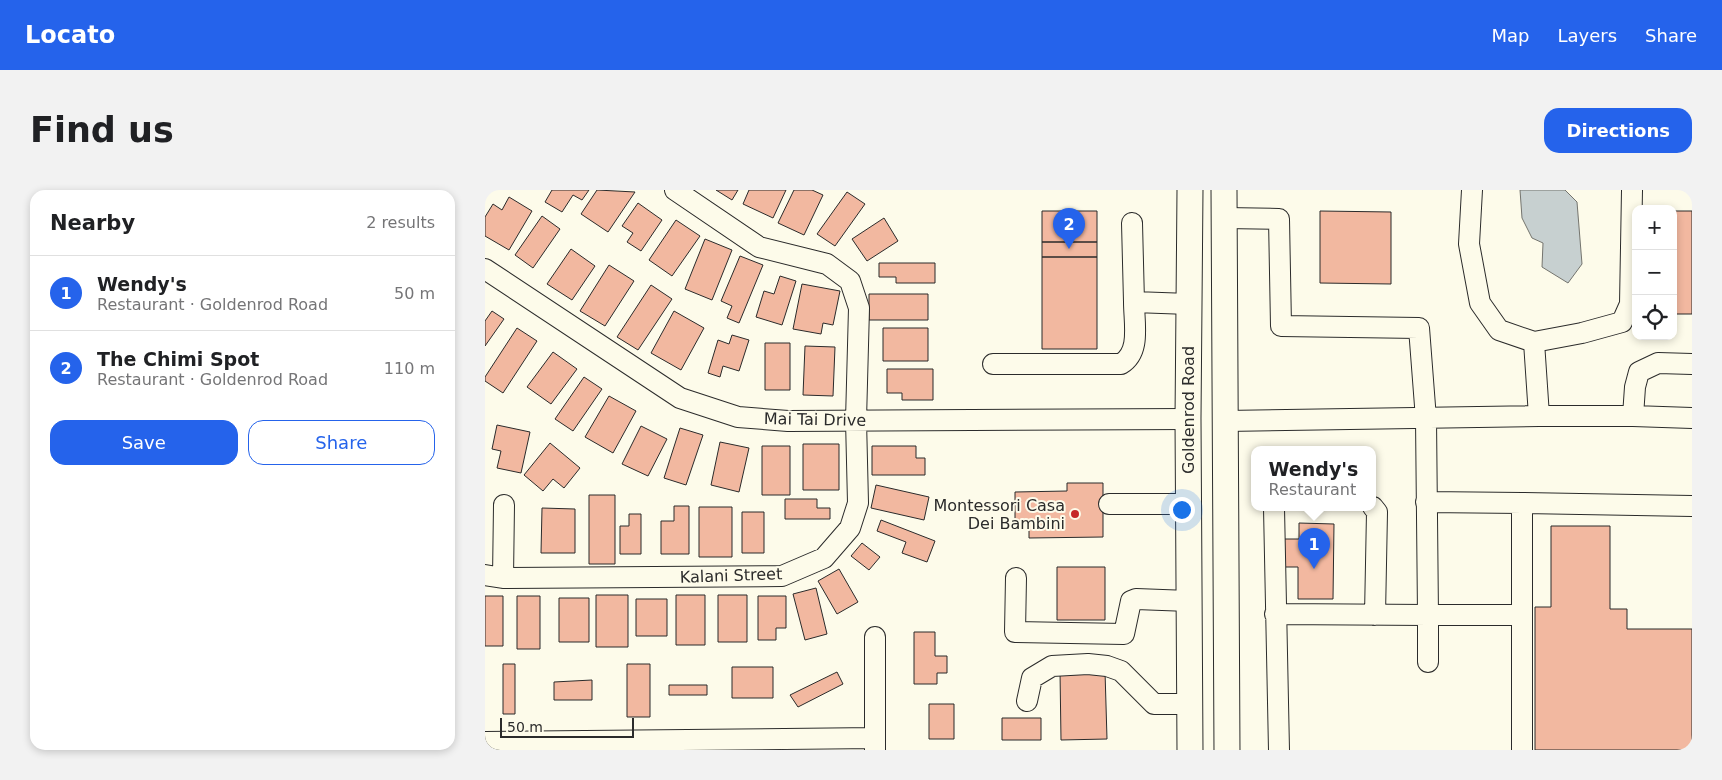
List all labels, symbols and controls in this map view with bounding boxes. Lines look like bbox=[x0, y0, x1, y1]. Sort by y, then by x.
text: Locato bbox=[25, 21, 115, 49]
text: Map bbox=[1491, 25, 1529, 46]
text: Layers bbox=[1557, 25, 1617, 46]
text: Share bbox=[1645, 25, 1697, 46]
button: Directions bbox=[1544, 108, 1692, 153]
text: Find us bbox=[30, 110, 174, 150]
map controls bbox=[1632, 205, 1677, 340]
button: + bbox=[1632, 205, 1677, 250]
pin: 2 bbox=[1053, 208, 1085, 249]
text: Nearby bbox=[50, 211, 135, 235]
text: 2 results bbox=[366, 213, 435, 232]
button: − bbox=[1632, 250, 1677, 295]
text: Wendy's bbox=[97, 273, 187, 295]
text: 1 bbox=[60, 284, 72, 303]
text: 50 m bbox=[394, 284, 435, 303]
text: Restaurant · Goldenrod Road bbox=[97, 295, 328, 314]
button: locate bbox=[1632, 295, 1677, 340]
street label: Goldenrod Road bbox=[1179, 346, 1198, 474]
text: The Chimi Spot bbox=[97, 348, 259, 370]
text: 2 bbox=[60, 359, 72, 378]
text: 110 m bbox=[384, 359, 435, 378]
text: Restaurant · Goldenrod Road bbox=[97, 370, 328, 389]
street label: Mai Tai Drive bbox=[764, 409, 866, 430]
button: Save bbox=[50, 420, 238, 465]
button: Share bbox=[248, 420, 435, 465]
popup bbox=[1251, 446, 1376, 511]
text: Wendy's bbox=[1269, 458, 1358, 480]
text: Restaurant bbox=[1269, 480, 1356, 499]
place label: Montessori Casa Dei Bambini bbox=[933, 496, 1065, 533]
your location bbox=[1169, 497, 1195, 523]
marker: Montessori Casa Dei Bambini bbox=[1069, 508, 1081, 520]
pin: 1 bbox=[1298, 528, 1330, 569]
street label: Kalani Street bbox=[679, 564, 783, 587]
scale bar bbox=[500, 715, 634, 738]
text: 50 m bbox=[507, 719, 543, 735]

